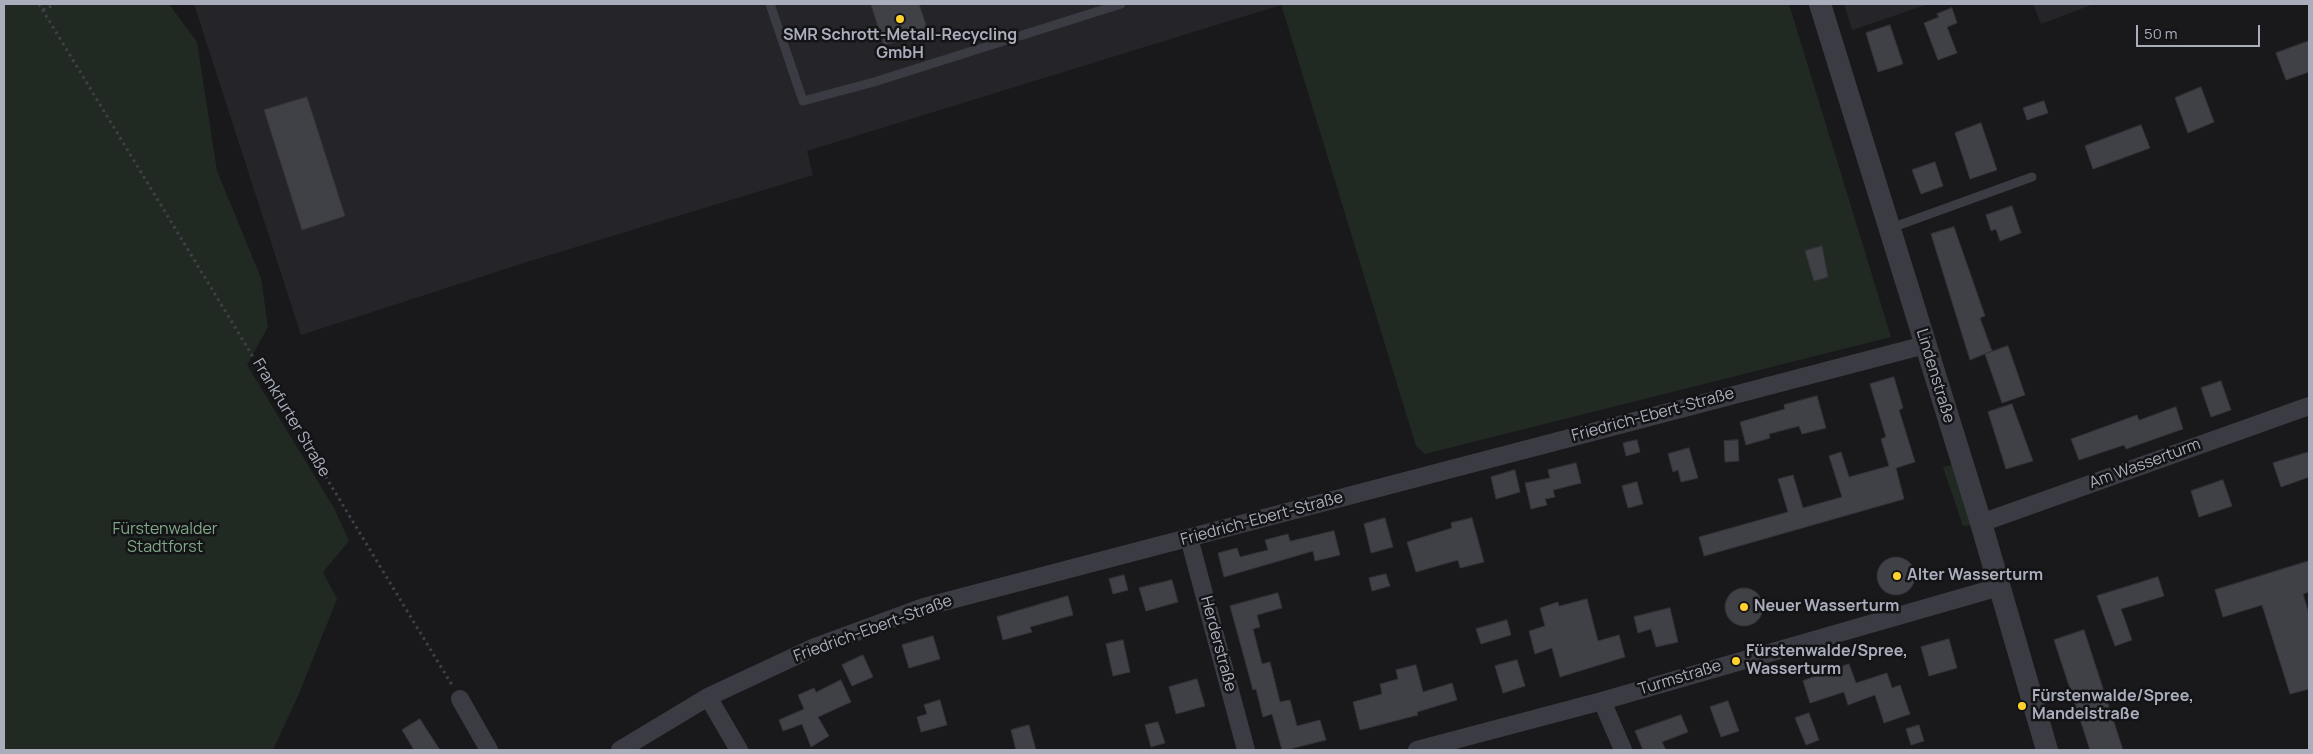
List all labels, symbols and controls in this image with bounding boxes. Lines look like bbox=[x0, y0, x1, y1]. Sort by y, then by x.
marker: SMR Schrott-Metall-Recycling GmbH bbox=[894, 13, 906, 25]
scale bar bbox=[2138, 15, 2262, 47]
text: 50 m bbox=[2144, 23, 2178, 44]
place label: SMR Schrott-Metall-Recycling GmbH bbox=[783, 26, 1017, 64]
street label: Lindenstraße bbox=[1912, 327, 1958, 425]
street label: Frankfurter Straße bbox=[248, 355, 334, 481]
street label: Friedrich-Ebert-Straße bbox=[1570, 384, 1736, 446]
street label: Am Wasserturm bbox=[2087, 435, 2203, 493]
street label: Friedrich-Ebert-Straße bbox=[1179, 488, 1345, 550]
park label: Fürstenwalder Stadtforst bbox=[112, 520, 218, 558]
place label: Alter Wasserturm bbox=[1907, 566, 2043, 586]
marker: Alter Wasserturm bbox=[1891, 570, 1903, 582]
street label: Friedrich-Ebert-Straße bbox=[791, 591, 955, 667]
street label: Herderstraße bbox=[1196, 594, 1240, 694]
place label: Neuer Wasserturm bbox=[1754, 597, 1899, 617]
marker: Neuer Wasserturm bbox=[1738, 601, 1750, 613]
place label: Fürstenwalde/Spree, Wasserturm bbox=[1746, 642, 1908, 680]
marker: Fürstenwalde/Spree, Wasserturm bbox=[1730, 655, 1742, 667]
street label: Turmstraße bbox=[1636, 656, 1724, 700]
place label: Fürstenwalde/Spree, Mandelstraße bbox=[2032, 687, 2194, 725]
marker: Fürstenwalde/Spree, Mandelstraße bbox=[2016, 700, 2028, 712]

